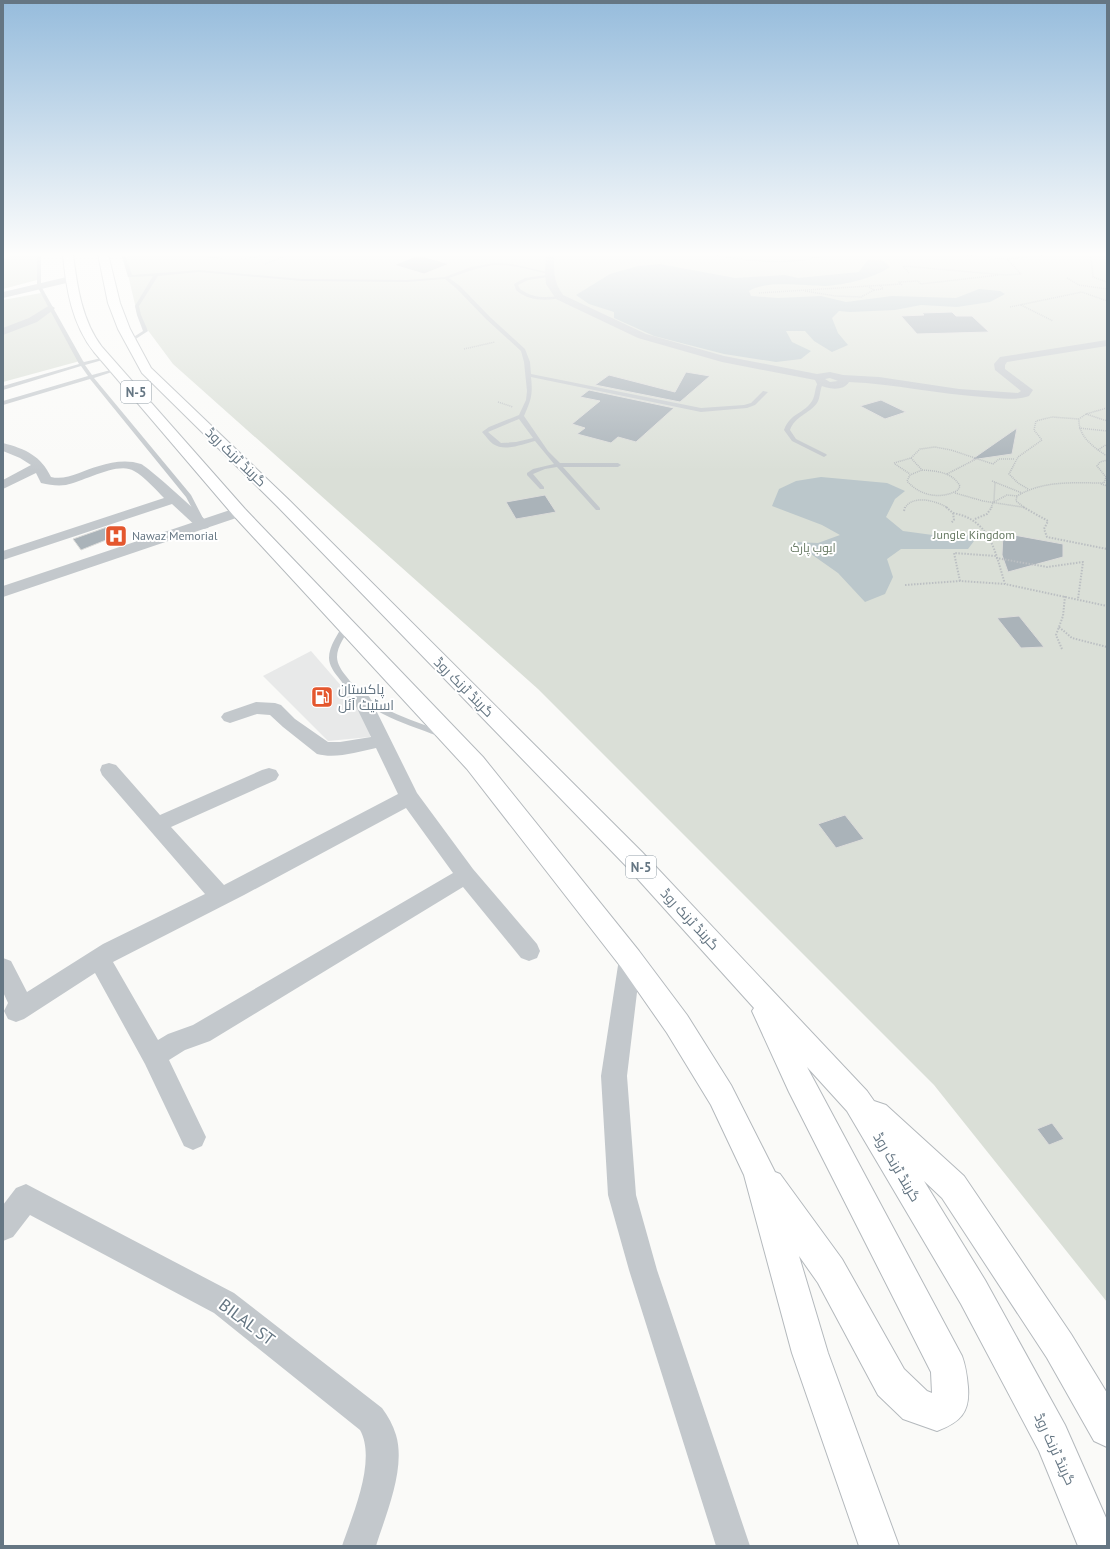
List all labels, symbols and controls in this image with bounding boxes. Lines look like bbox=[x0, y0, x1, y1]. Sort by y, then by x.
road number: N-5 bbox=[121, 381, 151, 403]
street label: گرینڈ ٹرنک روڈ bbox=[202, 424, 270, 490]
hospital icon: Nawaz Memorial bbox=[103, 523, 129, 549]
park label: Jungle Kingdom bbox=[932, 527, 1015, 542]
place label: Nawaz Memorial bbox=[132, 528, 218, 543]
park label: ایوب پارک bbox=[790, 540, 836, 557]
street label: گرینڈ ٹرنک روڈ bbox=[430, 653, 498, 721]
place label: پاکستان اسٹیٹ آئل bbox=[338, 680, 394, 714]
fuel station icon: پاکستان اسٹیٹ آئل bbox=[309, 684, 335, 710]
road number: N-5 bbox=[626, 856, 656, 878]
street label: گرینڈ ٹرنک روڈ bbox=[657, 884, 723, 954]
street label: گرینڈ ٹرنک روڈ bbox=[869, 1129, 925, 1205]
street label: BILAL ST bbox=[215, 1294, 280, 1351]
street label: گرینڈ ٹرنک روڈ bbox=[1030, 1410, 1080, 1488]

